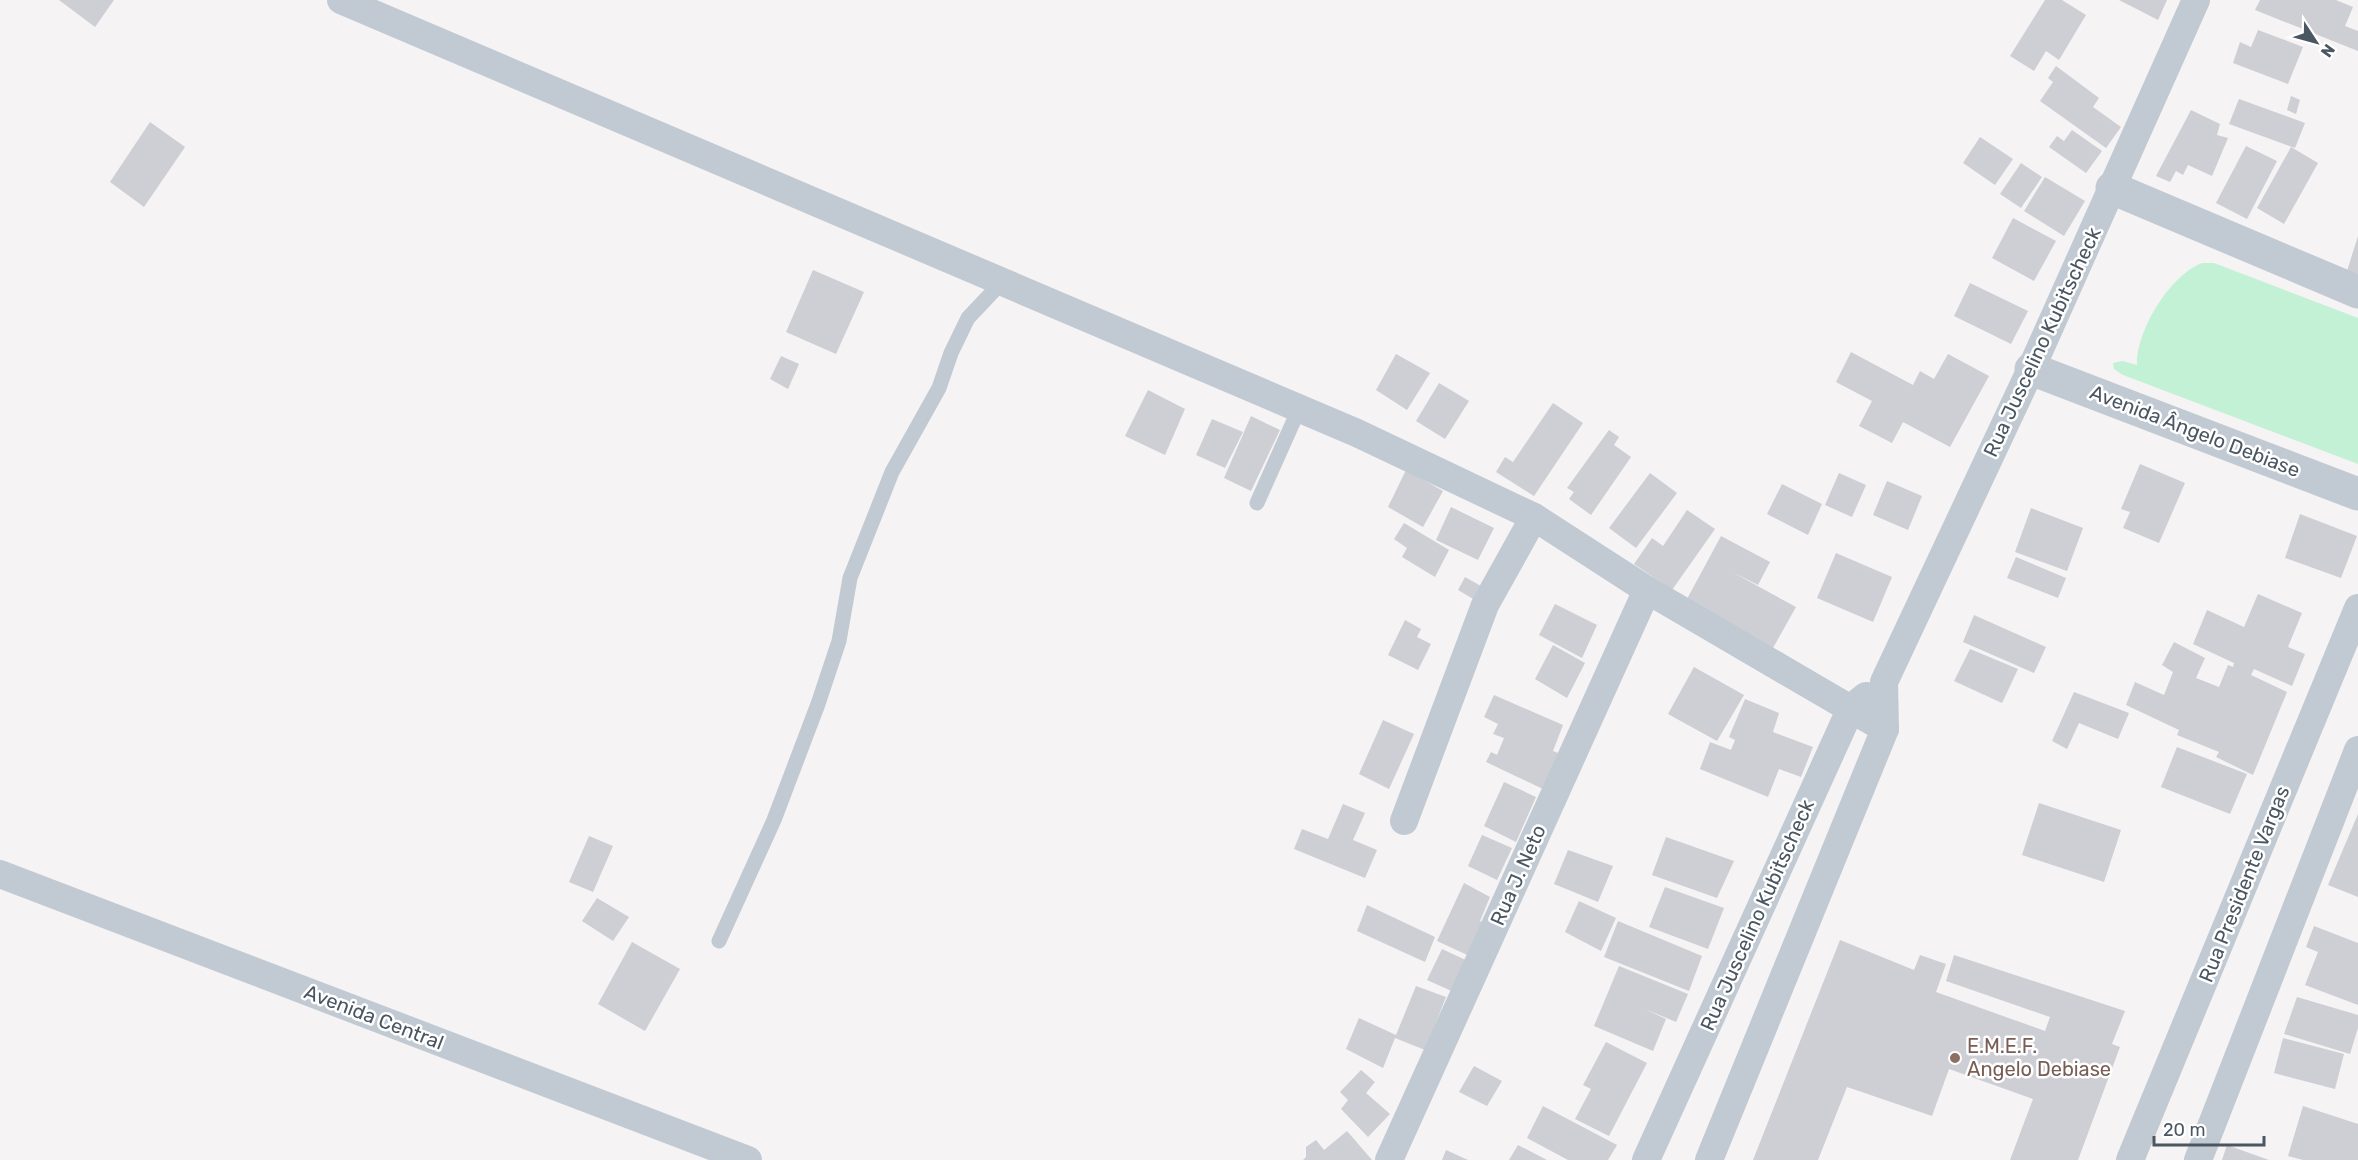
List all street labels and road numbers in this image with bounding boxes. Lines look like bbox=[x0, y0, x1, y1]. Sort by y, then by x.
street label: Rua Juscelino Kubitscheck bbox=[1978, 223, 2106, 461]
street label: Avenida Ângelo Debiase bbox=[2087, 380, 2303, 482]
street label: Rua Presidente Vargas bbox=[2194, 782, 2294, 986]
street label: Rua Juscelino Kubitscheck bbox=[1695, 795, 1819, 1034]
street label: Rua J. Neto bbox=[1485, 821, 1551, 929]
street label: Avenida Central bbox=[301, 979, 447, 1055]

